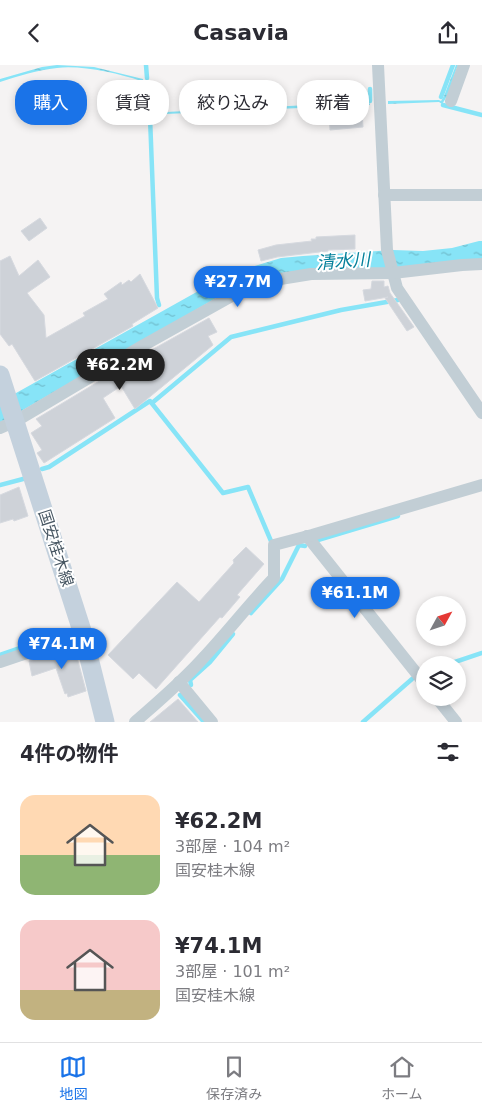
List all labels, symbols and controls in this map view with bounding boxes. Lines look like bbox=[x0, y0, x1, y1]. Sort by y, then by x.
icon: back bbox=[20, 19, 48, 47]
icon: share bbox=[434, 19, 462, 47]
text: Casavia bbox=[193, 20, 289, 45]
chip: 購入 bbox=[15, 80, 87, 125]
chip: 賃貸 bbox=[97, 80, 169, 125]
chip: 絞り込み bbox=[179, 80, 287, 125]
chip: 新着 bbox=[297, 80, 369, 125]
water label: 清水川 bbox=[315, 249, 373, 273]
pin: ¥27.7M bbox=[197, 265, 279, 308]
text: ¥27.7M bbox=[205, 272, 271, 291]
pin: ¥62.2M bbox=[79, 349, 161, 391]
text: ¥62.2M bbox=[87, 355, 153, 374]
street label: 国安桂木線 bbox=[35, 507, 77, 589]
pin: ¥61.1M bbox=[314, 577, 396, 619]
text: ¥61.1M bbox=[322, 583, 388, 602]
north arrow bbox=[416, 596, 466, 646]
map controls bbox=[416, 596, 466, 706]
pin: ¥74.1M bbox=[21, 627, 103, 670]
text: ¥74.1M bbox=[29, 634, 95, 653]
button: layers bbox=[416, 656, 466, 706]
icon: filters bbox=[434, 738, 462, 766]
text: 4件の物件 bbox=[20, 742, 119, 766]
text: ¥62.2M bbox=[175, 809, 262, 833]
icon: home bbox=[60, 815, 120, 875]
text: 3部屋 · 104 m² bbox=[175, 837, 290, 856]
text: 国安桂木線 bbox=[175, 861, 255, 880]
text: ¥74.1M bbox=[175, 934, 262, 958]
icon: home bbox=[60, 940, 120, 1000]
text: 3部屋 · 101 m² bbox=[175, 962, 290, 981]
text: 国安桂木線 bbox=[175, 986, 255, 1005]
tab: 地図 bbox=[59, 1053, 87, 1103]
tab: 保存済み bbox=[206, 1053, 262, 1103]
tab: ホーム bbox=[381, 1053, 423, 1103]

